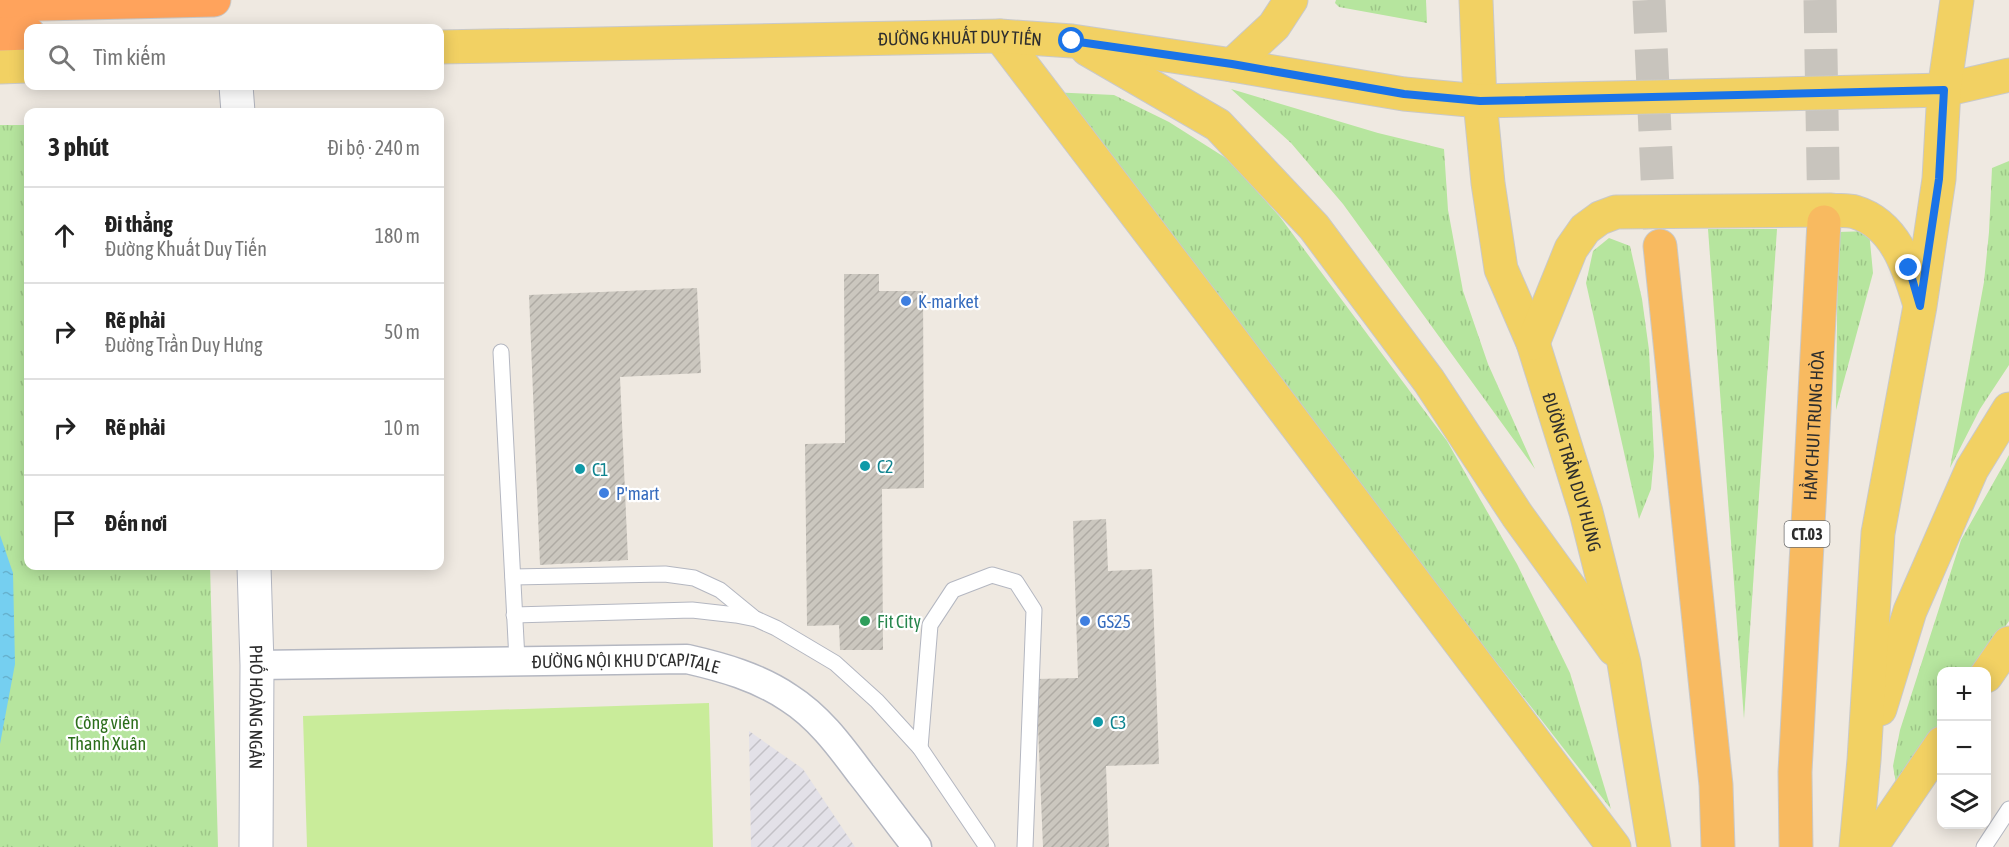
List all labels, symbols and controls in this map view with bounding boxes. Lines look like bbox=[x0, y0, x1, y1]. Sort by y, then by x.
search box bbox=[24, 24, 444, 90]
street label: ĐƯỜNG KHUẤT DUY TIẾN bbox=[878, 24, 1043, 49]
route start bbox=[1058, 27, 1084, 53]
icon: search bbox=[45, 41, 78, 74]
text: Tìm kiếm bbox=[93, 44, 166, 70]
text: 3 phút bbox=[48, 132, 109, 162]
text: Đi bộ · 240 m bbox=[327, 136, 420, 159]
text: Đi thẳng bbox=[105, 211, 173, 237]
icon: ahead bbox=[48, 219, 81, 252]
text: 180 m bbox=[375, 224, 420, 247]
text: Đường Khuất Duy Tiến bbox=[105, 237, 267, 260]
route end bbox=[1895, 254, 1921, 280]
place label: K-market bbox=[918, 291, 979, 312]
marker: K-market bbox=[899, 294, 913, 308]
text: Rẽ phải bbox=[105, 307, 165, 333]
icon: right bbox=[48, 315, 81, 348]
text: 50 m bbox=[384, 320, 420, 343]
text: Đường Trần Duy Hưng bbox=[105, 333, 263, 356]
street label: HẦM CHUI TRUNG HÒA bbox=[1797, 350, 1828, 501]
street label: ĐƯỜNG TRẦN DUY HƯNG bbox=[1539, 390, 1606, 554]
icon: right bbox=[48, 411, 81, 444]
text: Rẽ phải bbox=[105, 414, 165, 440]
text: 10 m bbox=[384, 416, 420, 439]
place label: C2 bbox=[877, 456, 894, 477]
place label: C1 bbox=[592, 459, 609, 480]
marker: C2 bbox=[858, 459, 872, 473]
marker: C1 bbox=[573, 462, 587, 476]
place label: P'mart bbox=[616, 483, 659, 504]
marker: P'mart bbox=[597, 486, 611, 500]
icon: arrive bbox=[48, 507, 81, 540]
text: Đến nơi bbox=[105, 510, 167, 536]
road number: CT.03 bbox=[1784, 521, 1830, 547]
place label: Fit City bbox=[877, 611, 921, 632]
place label: GS25 bbox=[1097, 611, 1131, 632]
marker: Fit City bbox=[858, 614, 872, 628]
marker: GS25 bbox=[1078, 614, 1092, 628]
street label: PHỐ HOÀNG NGÂN bbox=[246, 644, 270, 769]
street label: ĐƯỜNG NỘI KHU D'CAPITALE bbox=[532, 648, 722, 677]
map controls bbox=[1937, 667, 1991, 829]
button: + bbox=[1937, 667, 1991, 721]
park label: Công viên Thanh Xuân bbox=[68, 712, 146, 754]
place label: C3 bbox=[1110, 712, 1127, 733]
marker: C3 bbox=[1091, 715, 1105, 729]
button: − bbox=[1937, 721, 1991, 775]
button: layers bbox=[1937, 775, 1991, 829]

